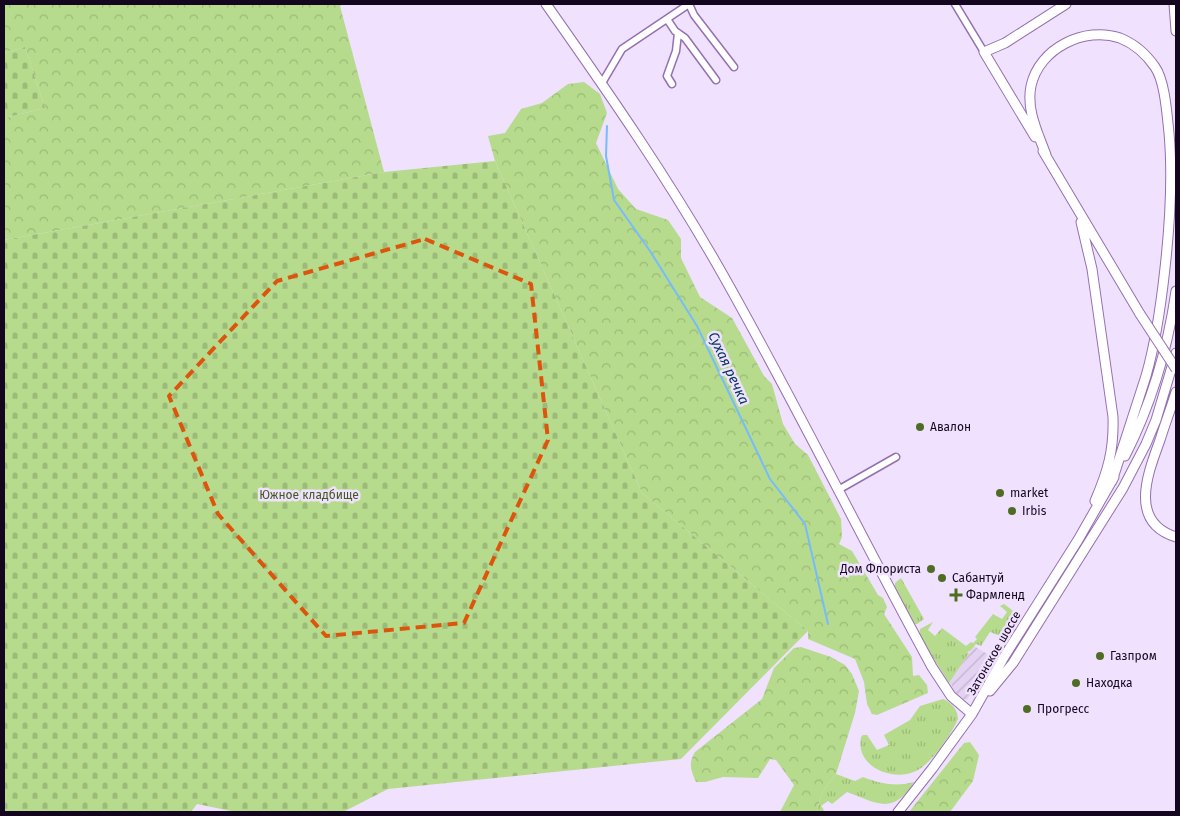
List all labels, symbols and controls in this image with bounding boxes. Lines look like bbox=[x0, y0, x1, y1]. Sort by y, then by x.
water label: Сухая речка bbox=[704, 329, 753, 407]
place label: Авалон bbox=[930, 420, 971, 434]
marker: Авалон bbox=[914, 421, 926, 433]
place label: market bbox=[1010, 486, 1049, 500]
marker: market bbox=[994, 487, 1006, 499]
park label: Южное кладбище bbox=[259, 488, 359, 502]
place label: Irbis bbox=[1022, 504, 1047, 518]
marker: Irbis bbox=[1006, 505, 1018, 517]
place label: Дом Флориста bbox=[839, 562, 921, 576]
marker: Дом Флориста bbox=[925, 563, 937, 575]
place label: Сабантуй bbox=[952, 571, 1004, 585]
marker: Сабантуй bbox=[936, 572, 948, 584]
place label: Фармленд bbox=[966, 588, 1025, 602]
marker: Фармленд bbox=[950, 589, 962, 601]
street label: Затонское шоссе bbox=[964, 609, 1024, 697]
place label: Газпром bbox=[1110, 649, 1157, 663]
marker: Газпром bbox=[1094, 650, 1106, 662]
place label: Находка bbox=[1086, 676, 1133, 690]
marker: Находка bbox=[1070, 677, 1082, 689]
place label: Прогресс bbox=[1037, 702, 1090, 716]
marker: Прогресс bbox=[1021, 703, 1033, 715]

